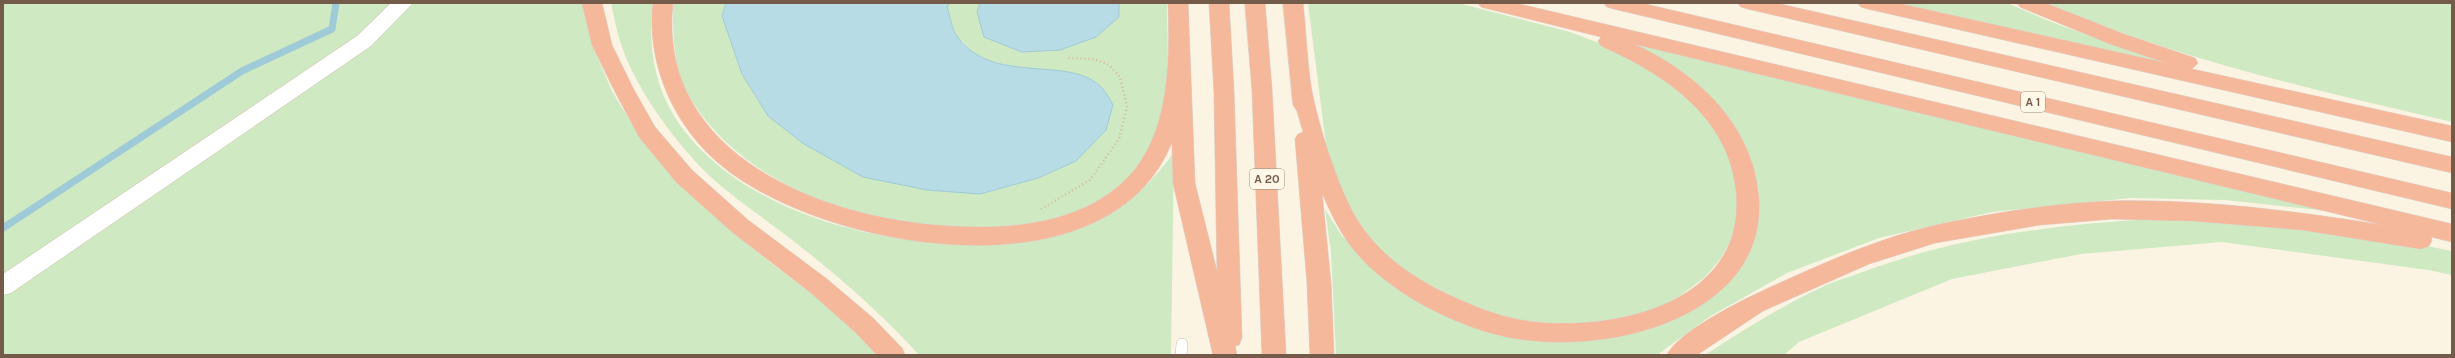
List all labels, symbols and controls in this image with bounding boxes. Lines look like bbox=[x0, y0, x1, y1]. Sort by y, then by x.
road number: A 1 bbox=[2021, 92, 2045, 112]
road number: A 20 bbox=[1250, 169, 1284, 189]

